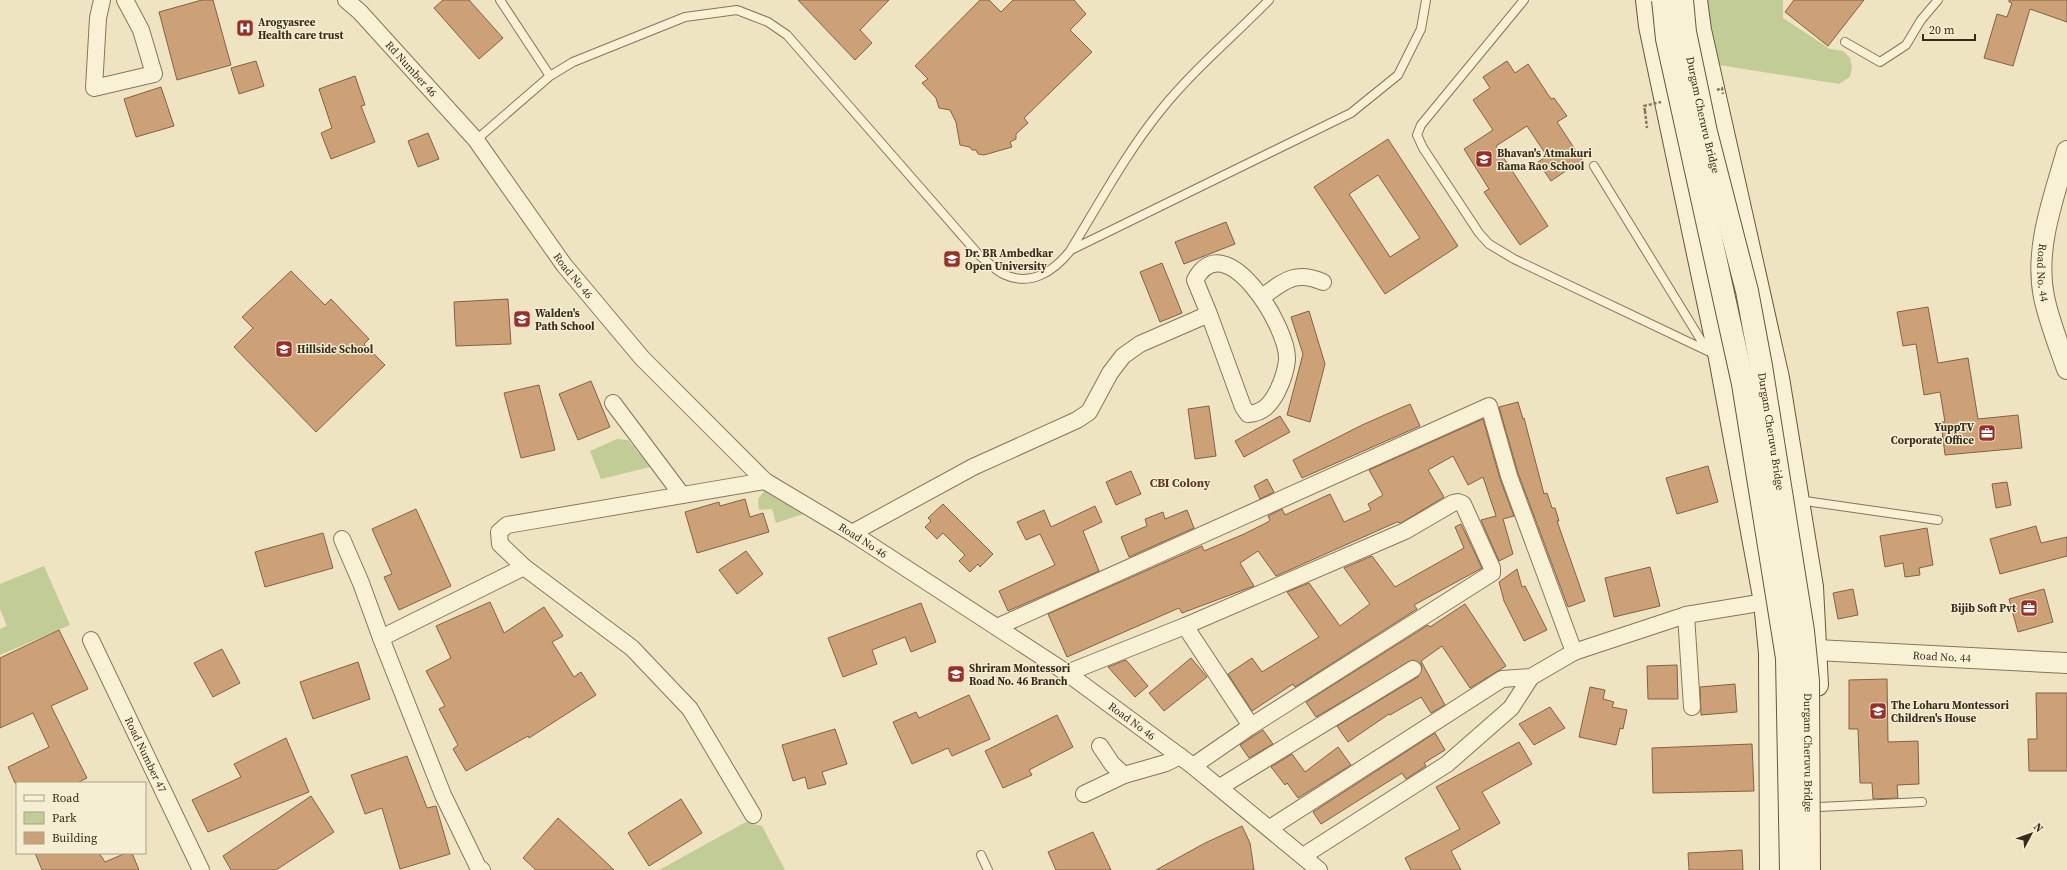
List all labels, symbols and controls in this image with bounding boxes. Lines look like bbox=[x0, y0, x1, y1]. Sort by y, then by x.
place label: Arogyasree Health care trust bbox=[258, 15, 344, 43]
scale bar bbox=[1923, 16, 1975, 42]
hospital icon: Arogyasree Health care trust bbox=[235, 18, 255, 38]
text: 20 m bbox=[1929, 22, 1955, 38]
street label: Rd Number 46 bbox=[382, 38, 441, 100]
street label: Durgam Cheruvu Bridge bbox=[1683, 55, 1724, 175]
place label: Bhavan's Atmakuri Rama Rao School bbox=[1497, 146, 1592, 174]
school or university icon: Bhavan's Atmakuri Rama Rao School bbox=[1474, 149, 1494, 169]
street label: Road No. 44 bbox=[2034, 243, 2052, 304]
place label: Dr. BR Ambedkar Open University bbox=[965, 246, 1054, 274]
school or university icon: Dr. BR Ambedkar Open University bbox=[942, 249, 962, 269]
street label: Road No 46 bbox=[550, 250, 597, 302]
place label: Walden's Path School bbox=[535, 306, 595, 334]
school or university icon: Walden's Path School bbox=[512, 309, 532, 329]
school or university icon: Hillside School bbox=[274, 339, 294, 359]
place label: Hillside School bbox=[297, 342, 374, 357]
street label: Durgam Cheruvu Bridge bbox=[1755, 371, 1788, 492]
place label: YuppTV Corporate Office bbox=[1891, 420, 1975, 448]
office icon: YuppTV Corporate Office bbox=[1977, 423, 1997, 443]
district label: CBI Colony bbox=[1150, 475, 1211, 491]
street label: Road No 46 bbox=[836, 519, 891, 562]
office icon: Bijib Soft Pvt bbox=[2019, 598, 2039, 618]
place label: Bijib Soft Pvt bbox=[1951, 601, 2017, 616]
street label: Road No. 44 bbox=[1912, 648, 1972, 666]
place label: Shriram Montessori Road No. 46 Branch bbox=[969, 661, 1071, 689]
school or university icon: Shriram Montessori Road No. 46 Branch bbox=[946, 664, 966, 684]
street label: Durgam Cheruvu Bridge bbox=[1801, 693, 1816, 813]
place label: The Loharu Montessori Children's House bbox=[1891, 698, 2010, 726]
street label: Road No 46 bbox=[1105, 699, 1159, 744]
school or university icon: The Loharu Montessori Children's House bbox=[1868, 701, 1888, 721]
street label: Road Number 47 bbox=[121, 714, 170, 795]
legend bbox=[16, 782, 146, 854]
text: Road bbox=[52, 790, 79, 806]
text: Park bbox=[52, 810, 77, 826]
north arrow bbox=[2011, 814, 2051, 854]
text: N bbox=[2030, 820, 2046, 836]
text: Building bbox=[52, 830, 97, 846]

